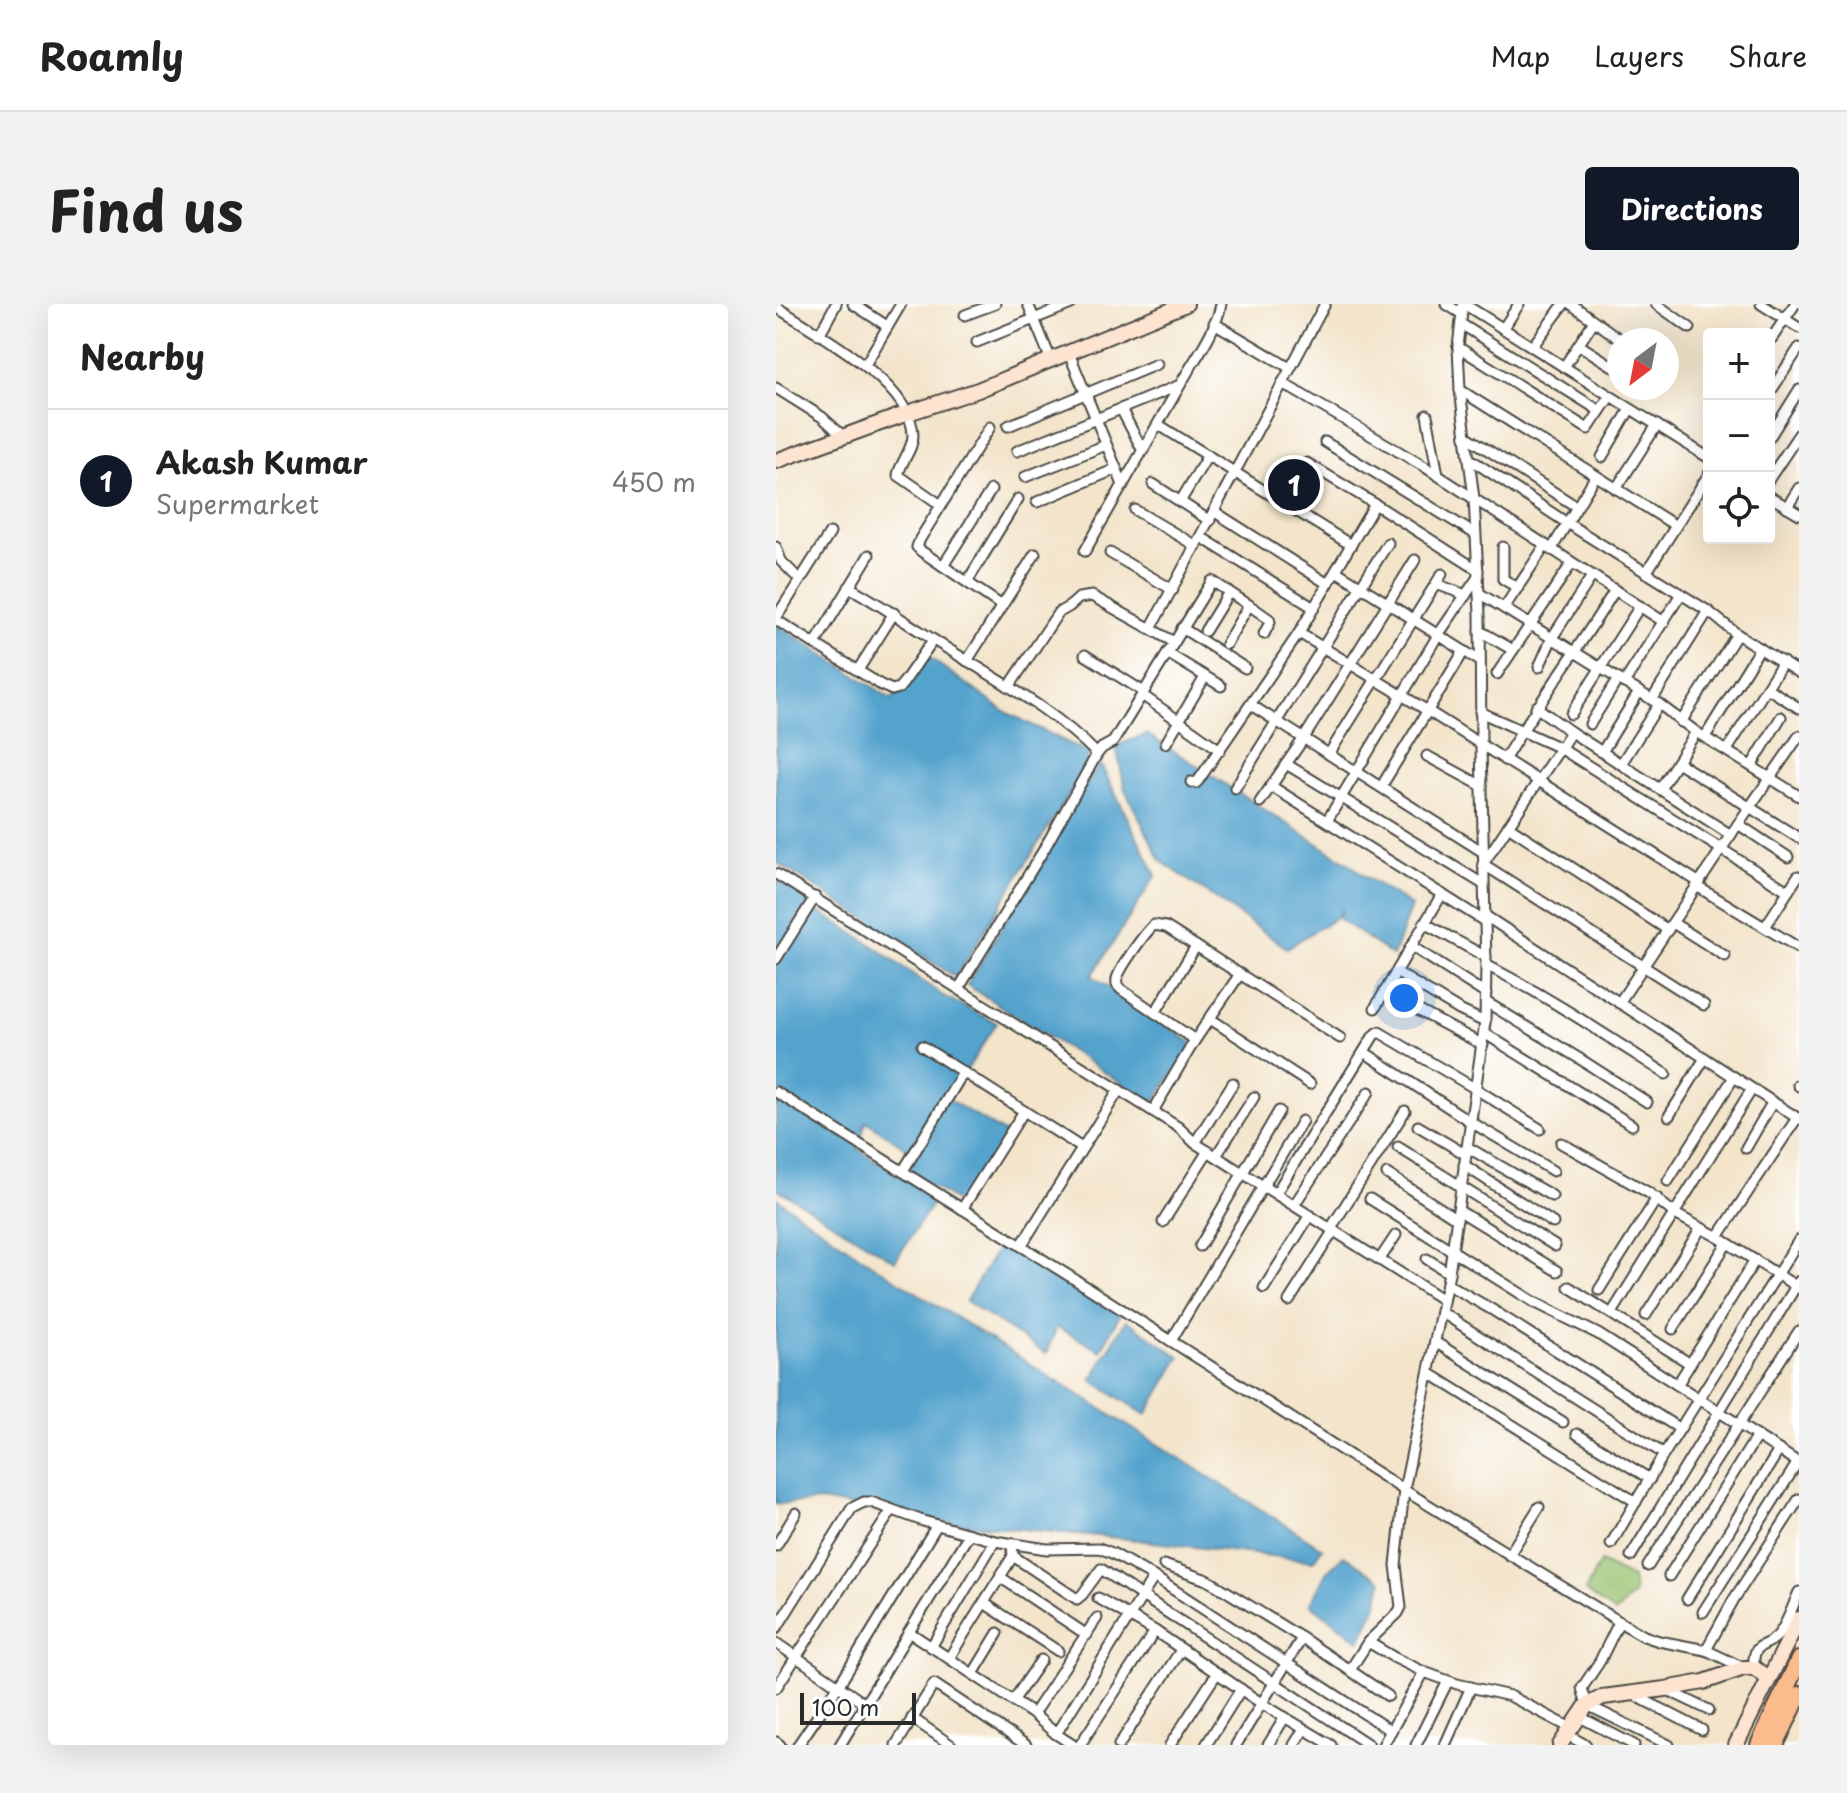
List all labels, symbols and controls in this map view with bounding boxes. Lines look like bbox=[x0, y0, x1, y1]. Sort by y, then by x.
text: Roamly bbox=[40, 27, 184, 84]
text: Map bbox=[1490, 34, 1550, 77]
text: Layers bbox=[1594, 34, 1684, 77]
text: Share bbox=[1728, 34, 1807, 77]
text: Find us bbox=[48, 166, 244, 251]
button: Directions bbox=[1585, 167, 1799, 250]
north arrow bbox=[1607, 328, 1679, 400]
map controls bbox=[1703, 328, 1775, 544]
button: + bbox=[1703, 328, 1775, 400]
text: Nearby bbox=[80, 330, 205, 382]
button: − bbox=[1703, 400, 1775, 472]
text: Akash Kumar bbox=[156, 439, 368, 484]
pin: 1 bbox=[1268, 455, 1320, 515]
text: 1 bbox=[100, 462, 112, 501]
text: 450 m bbox=[612, 462, 696, 501]
button: locate bbox=[1703, 472, 1775, 544]
text: Supermarket bbox=[156, 484, 319, 523]
your location bbox=[1384, 978, 1424, 1018]
scale bar bbox=[800, 1689, 916, 1725]
text: 100 m bbox=[812, 1690, 879, 1723]

